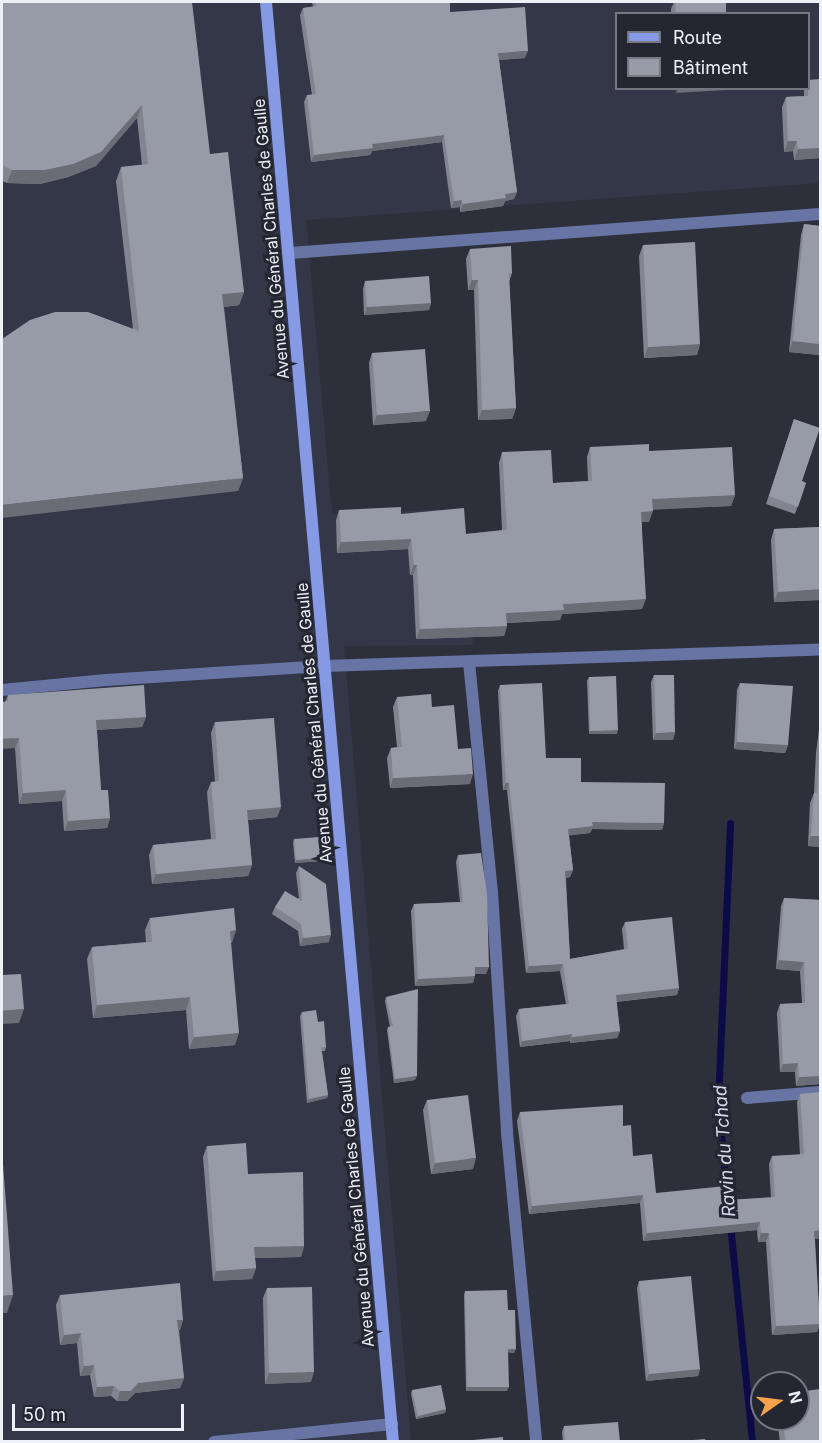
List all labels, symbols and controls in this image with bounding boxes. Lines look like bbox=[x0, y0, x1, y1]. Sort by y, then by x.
legend bbox=[615, 12, 810, 90]
text: Route bbox=[673, 27, 722, 48]
text: Bâtiment bbox=[673, 57, 748, 78]
street label: Avenue du Général Charles de Gaulle bbox=[249, 98, 293, 380]
street label: Avenue du Général Charles de Gaulle bbox=[292, 582, 336, 864]
street label: Avenue du Général Charles de Gaulle bbox=[334, 1066, 378, 1348]
water label: Ravin du Tchad bbox=[710, 1084, 740, 1218]
north arrow bbox=[750, 1371, 810, 1431]
text: N bbox=[784, 1389, 807, 1405]
scale bar bbox=[15, 1392, 188, 1430]
text: 50 m bbox=[23, 1404, 66, 1425]

